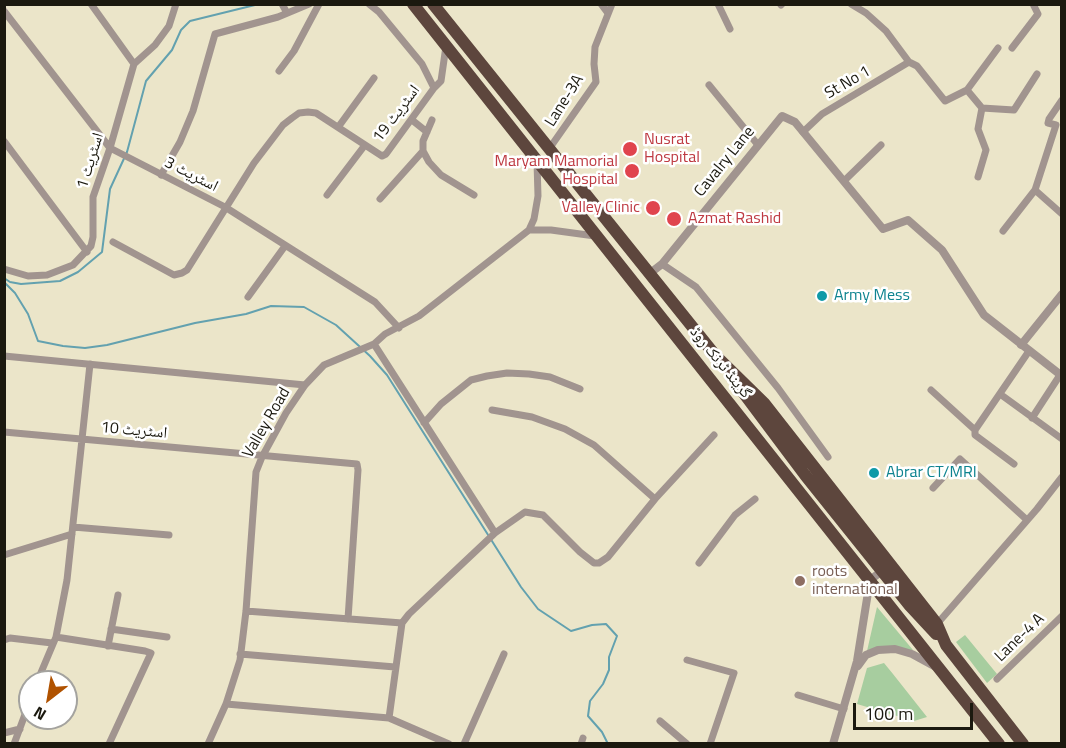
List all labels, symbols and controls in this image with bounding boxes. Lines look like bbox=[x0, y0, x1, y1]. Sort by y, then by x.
street label: St No 1 bbox=[822, 62, 874, 104]
street label: Lane-3A bbox=[542, 71, 588, 131]
street label: اسٹریٹ 19 bbox=[369, 82, 425, 146]
street label: Cavalry Lane bbox=[691, 123, 759, 201]
place label: Nusrat Hospital bbox=[644, 130, 700, 168]
street label: اسٹریٹ 1 bbox=[73, 131, 109, 191]
marker: Nusrat Hospital bbox=[621, 140, 639, 158]
place label: Maryam Mamorial Hospital bbox=[494, 152, 618, 190]
street label: اسٹریٹ 3 bbox=[161, 153, 221, 197]
marker: Maryam Mamorial Hospital bbox=[623, 162, 641, 180]
place label: Valley Clinic bbox=[562, 198, 640, 218]
marker: Valley Clinic bbox=[644, 199, 662, 217]
place label: Azmat Rashid bbox=[688, 209, 781, 229]
marker: Azmat Rashid bbox=[665, 210, 683, 228]
place label: Army Mess bbox=[834, 286, 910, 306]
marker: Army Mess bbox=[815, 289, 829, 303]
street label: گرینڈ ٹرنک روڈ bbox=[685, 323, 755, 403]
street label: Valley Road bbox=[239, 384, 295, 462]
street label: اسٹریٹ 10 bbox=[100, 419, 168, 443]
place label: Abrar CT/MRI bbox=[886, 463, 977, 483]
marker: Abrar CT/MRI bbox=[867, 466, 881, 480]
place label: roots international bbox=[812, 562, 898, 600]
marker: roots international bbox=[793, 574, 807, 588]
street label: Lane-4 A bbox=[991, 610, 1049, 666]
north arrow bbox=[18, 670, 78, 730]
scale bar bbox=[856, 691, 976, 729]
text: 100 m bbox=[864, 700, 913, 727]
text: N bbox=[29, 701, 51, 727]

